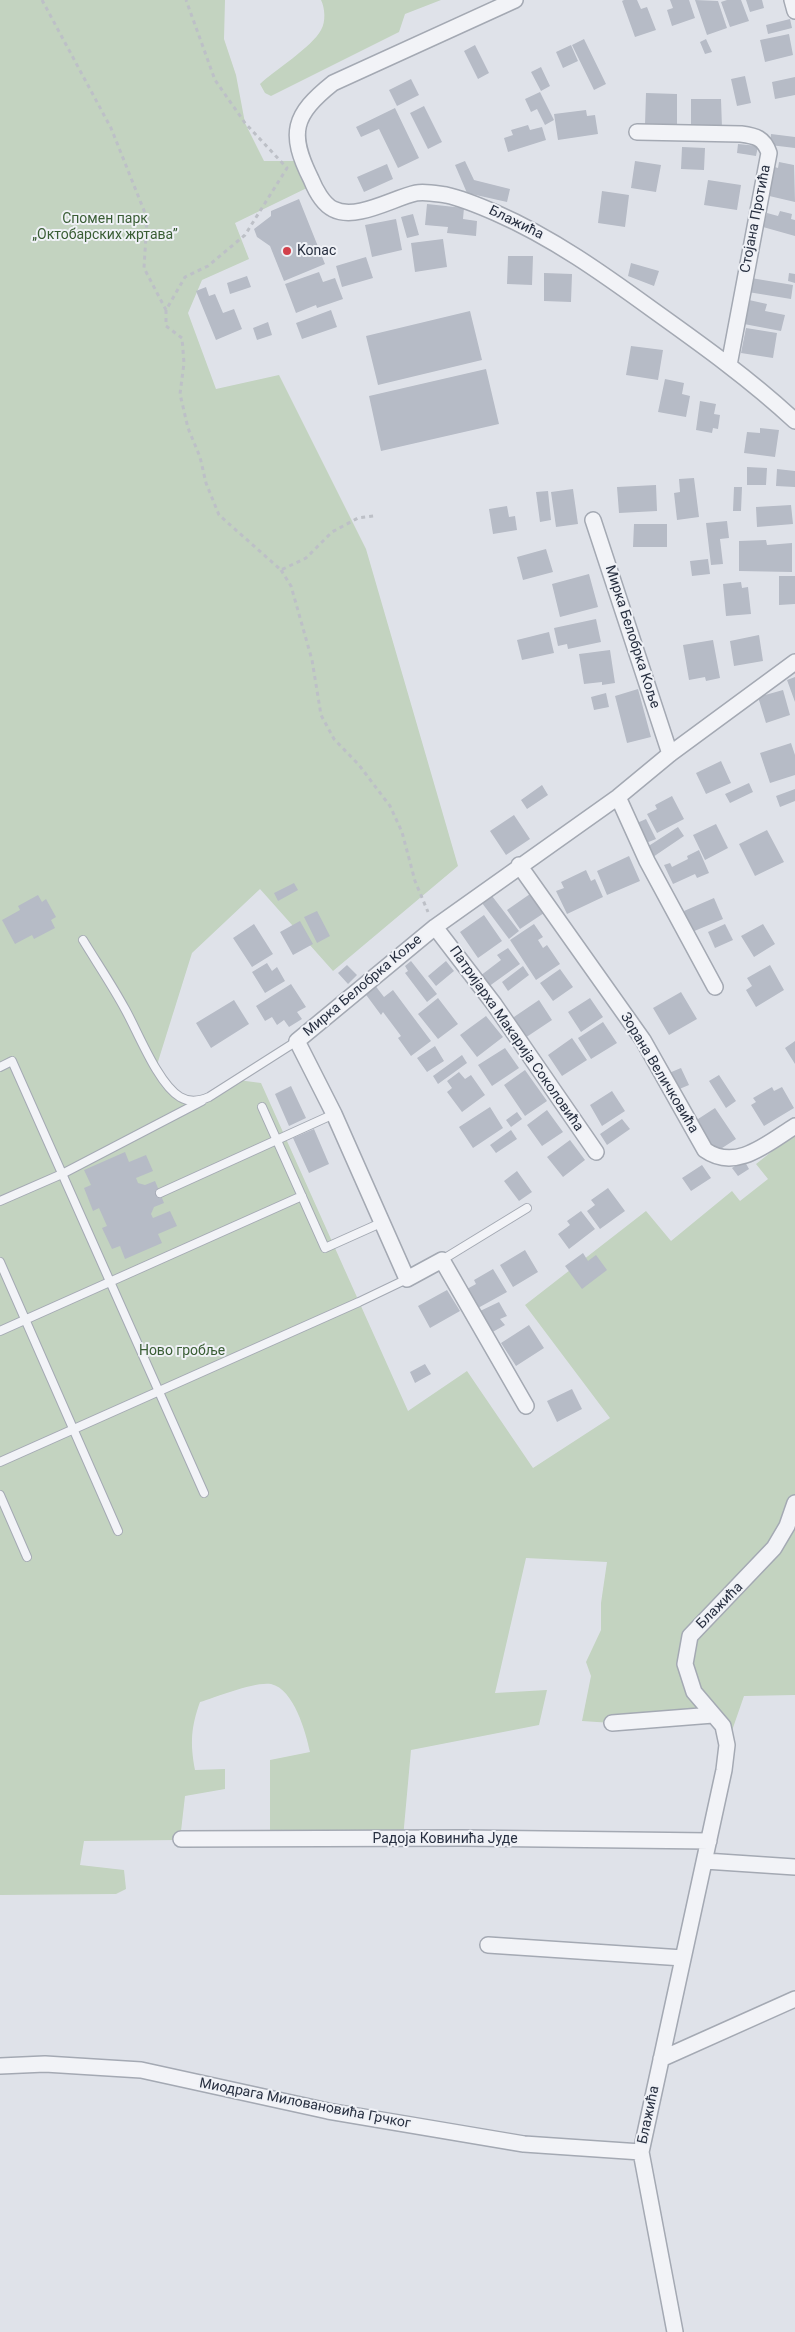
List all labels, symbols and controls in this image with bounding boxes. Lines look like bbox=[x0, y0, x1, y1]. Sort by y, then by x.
street label: Стојана Протића bbox=[737, 164, 775, 274]
street label: Блажића bbox=[486, 203, 546, 243]
park label: Спомен парк „Октобарских жртава” bbox=[32, 211, 178, 243]
place label: Konac bbox=[297, 243, 336, 259]
marker: Konac bbox=[281, 245, 293, 257]
street label: Мирка Белобрка Коље bbox=[601, 563, 663, 711]
street label: Мирка Белобрка Коље bbox=[300, 932, 426, 1040]
street label: Патријарха Макарија Соколовића bbox=[445, 943, 587, 1135]
street label: Зорана Величковића bbox=[616, 1010, 702, 1136]
park label: Ново гробље bbox=[139, 1343, 225, 1359]
street label: Блажића bbox=[693, 1579, 747, 1633]
street label: Радоја Ковинића Јуде bbox=[372, 1831, 518, 1847]
street label: Миодрага Миловановића Грчког bbox=[198, 2075, 412, 2133]
street label: Блажића bbox=[635, 2084, 663, 2146]

